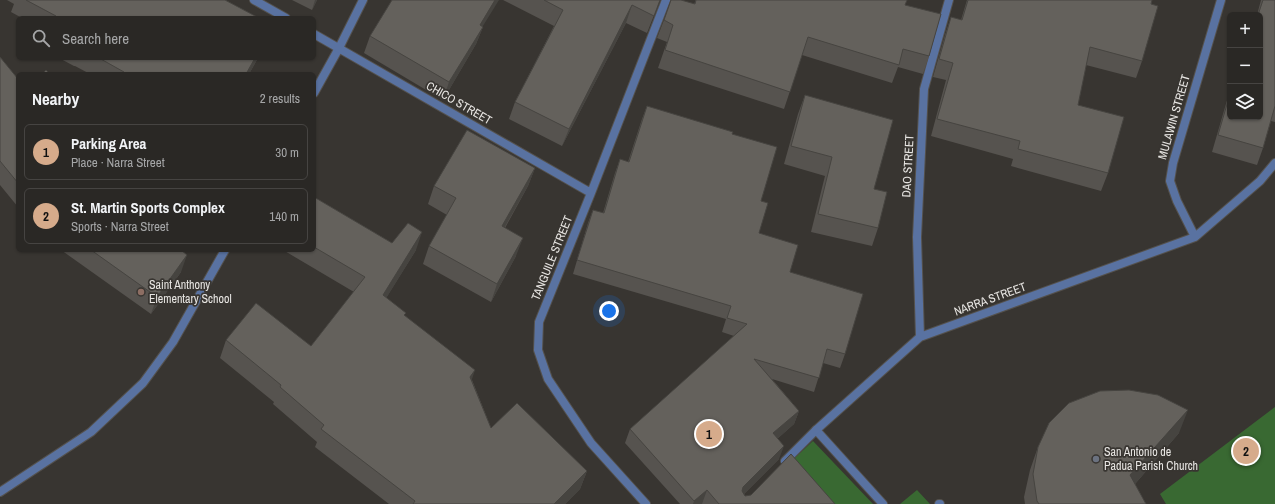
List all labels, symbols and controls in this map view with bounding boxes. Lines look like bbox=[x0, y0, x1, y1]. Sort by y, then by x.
map controls bbox=[1227, 12, 1263, 120]
button: + bbox=[1227, 12, 1263, 48]
search box bbox=[16, 16, 316, 60]
icon: search bbox=[30, 27, 52, 49]
text: Search here bbox=[62, 28, 129, 49]
button: − bbox=[1227, 48, 1263, 84]
street label: MULAWIN STREET bbox=[1154, 73, 1194, 161]
street label: CHICO STREET bbox=[423, 78, 495, 128]
button: layers bbox=[1227, 84, 1263, 120]
text: Nearby bbox=[32, 87, 79, 110]
text: 2 results bbox=[260, 90, 300, 107]
text: Parking Area bbox=[71, 133, 146, 154]
street label: DAO STREET bbox=[898, 134, 918, 198]
text: 1 bbox=[43, 144, 49, 161]
text: 30 m bbox=[275, 144, 299, 161]
text: Place · Narra Street bbox=[71, 154, 165, 171]
text: St. Martin Sports Complex bbox=[71, 197, 225, 218]
text: 2 bbox=[43, 208, 49, 225]
text: 140 m bbox=[269, 208, 299, 225]
street label: TANGUILE STREET bbox=[528, 213, 576, 303]
text: Sports · Narra Street bbox=[71, 218, 169, 235]
place label: Saint Anthony Elementary School bbox=[149, 277, 232, 307]
street label: NARRA STREET bbox=[952, 279, 1028, 319]
marker: Saint Anthony Elementary School bbox=[136, 287, 146, 297]
your location bbox=[599, 301, 619, 321]
pin: 1 bbox=[696, 419, 722, 449]
pin: 2 bbox=[1233, 436, 1259, 466]
place label: San Antonio de Padua Parish Church bbox=[1104, 444, 1198, 474]
marker: San Antonio de Padua Parish Church bbox=[1091, 454, 1101, 464]

